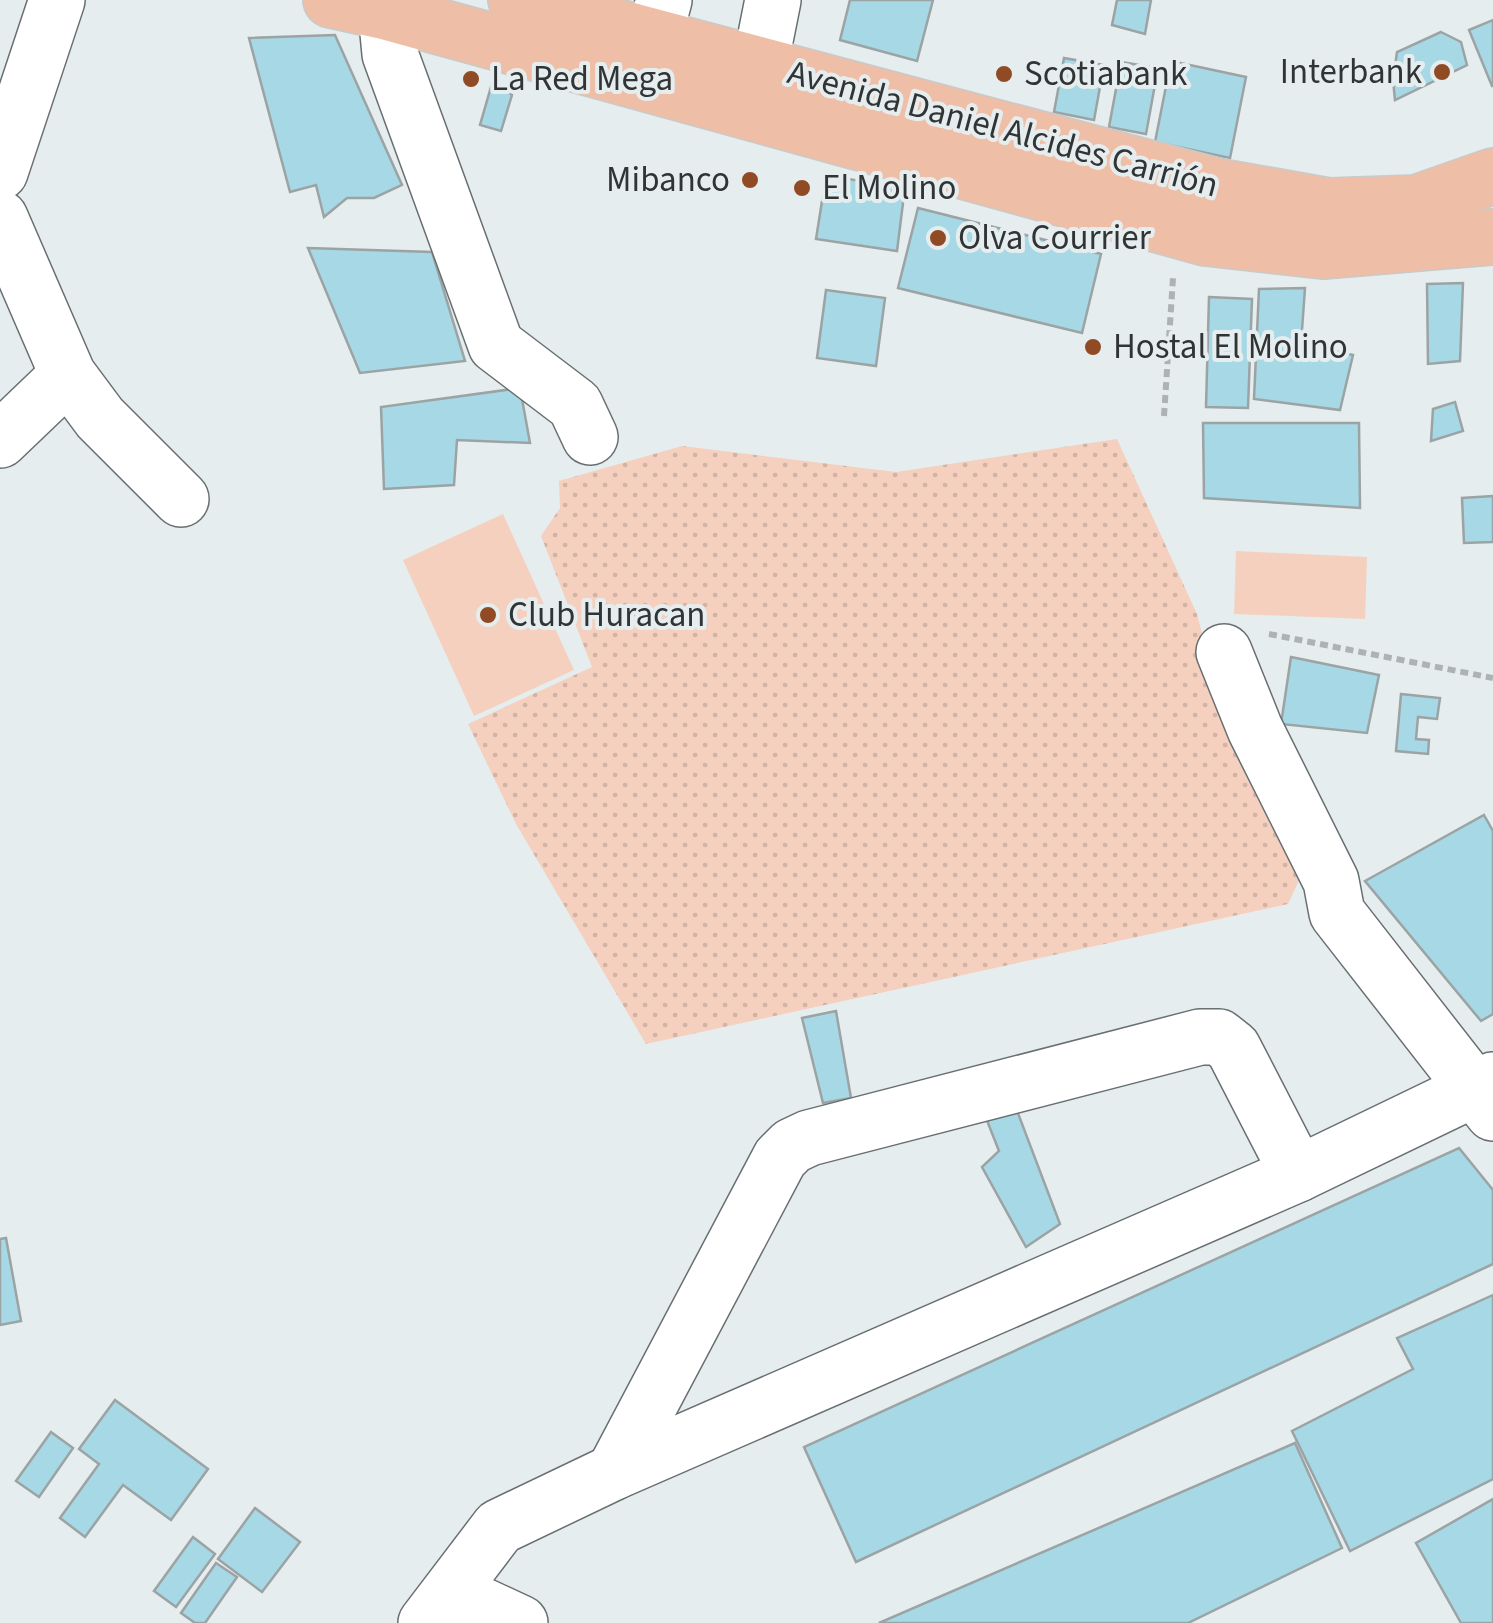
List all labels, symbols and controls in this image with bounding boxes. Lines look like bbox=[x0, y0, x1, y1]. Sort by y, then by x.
street label: Avenida Daniel Alcides Carrión bbox=[782, 47, 1224, 211]
place label: Interbank bbox=[1280, 47, 1423, 97]
place label: Scotiabank bbox=[1024, 49, 1188, 99]
place label: La Red Mega bbox=[491, 54, 673, 104]
marker: Interbank bbox=[1431, 61, 1453, 83]
marker: Scotiabank bbox=[993, 63, 1015, 85]
marker: La Red Mega bbox=[460, 68, 482, 90]
place label: Mibanco bbox=[606, 155, 730, 205]
place label: El Molino bbox=[822, 163, 956, 213]
marker: Mibanco bbox=[739, 169, 761, 191]
marker: El Molino bbox=[791, 177, 813, 199]
place label: Olva Courrier bbox=[958, 213, 1152, 263]
marker: Olva Courrier bbox=[927, 227, 949, 249]
place label: Hostal El Molino bbox=[1113, 322, 1348, 372]
marker: Hostal El Molino bbox=[1082, 336, 1104, 358]
place label: Club Huracan bbox=[508, 590, 706, 640]
marker: Club Huracan bbox=[477, 604, 499, 626]

